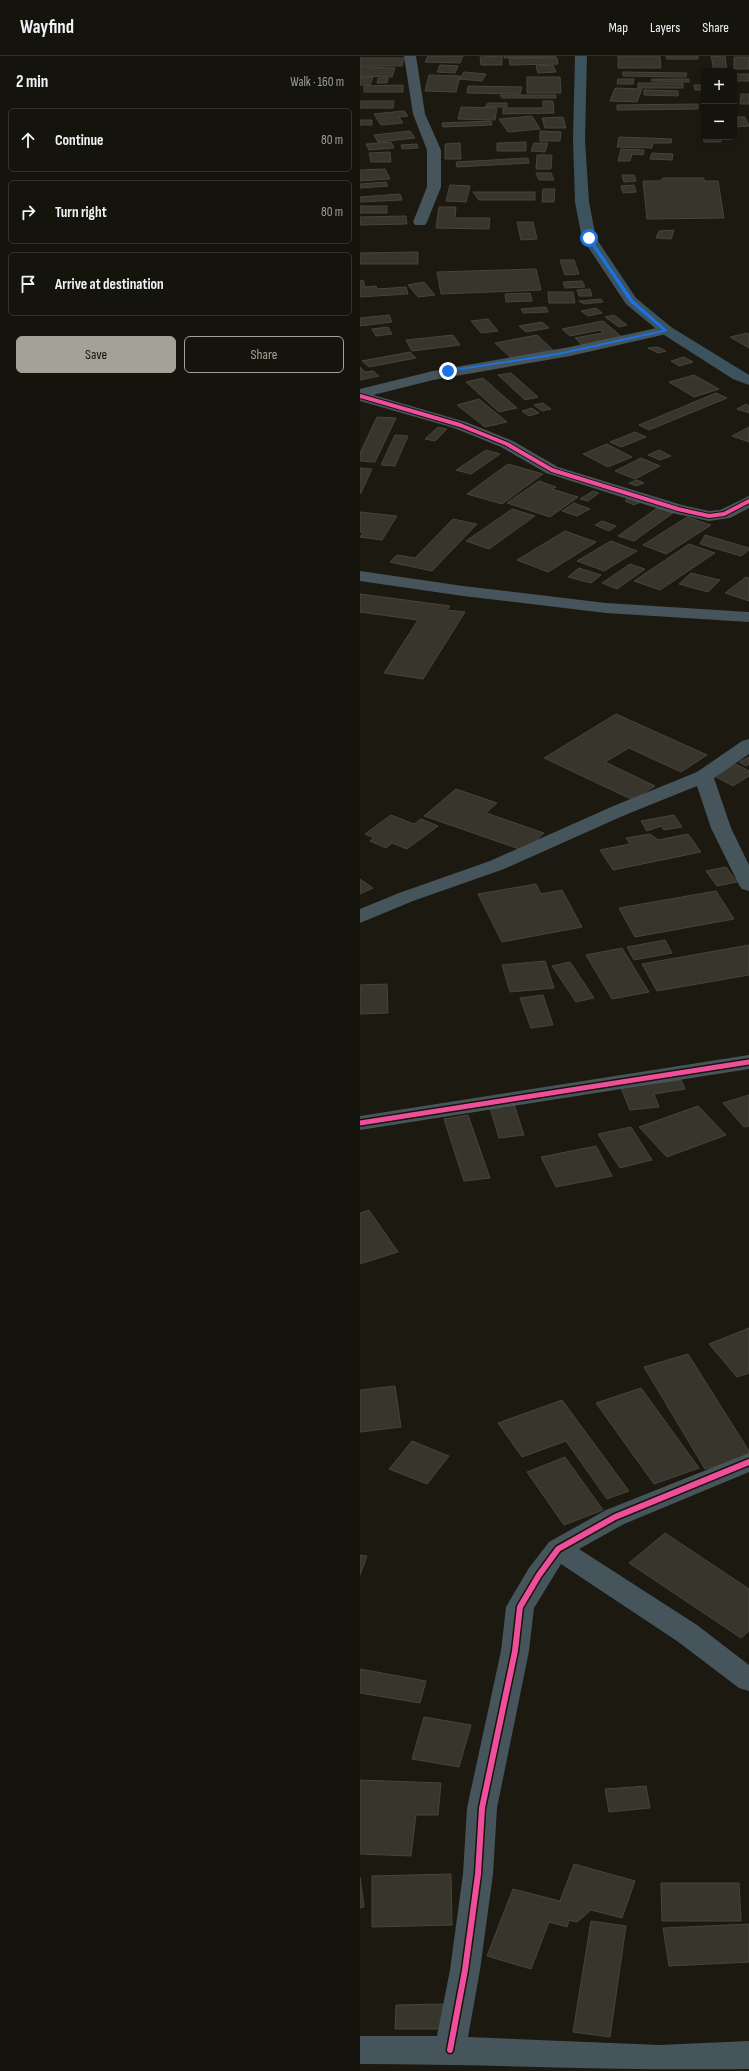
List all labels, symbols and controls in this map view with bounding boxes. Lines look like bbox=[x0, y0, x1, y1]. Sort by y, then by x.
text: Wayfind bbox=[20, 16, 74, 39]
text: Map bbox=[608, 19, 628, 36]
text: Layers bbox=[650, 19, 680, 36]
text: Share bbox=[702, 19, 729, 36]
map controls bbox=[701, 68, 737, 140]
button: + bbox=[701, 68, 737, 104]
text: 2 min bbox=[16, 72, 48, 92]
text: Walk · 160 m bbox=[290, 74, 344, 90]
button: − bbox=[701, 104, 737, 140]
icon: ahead bbox=[17, 129, 39, 151]
text: Continue bbox=[55, 131, 104, 150]
text: 80 m bbox=[321, 132, 343, 148]
icon: right bbox=[17, 201, 39, 223]
text: Turn right bbox=[55, 203, 107, 222]
text: 80 m bbox=[321, 204, 343, 220]
route start bbox=[580, 229, 598, 247]
icon: arrive bbox=[17, 273, 39, 295]
text: Arrive at destination bbox=[55, 275, 164, 294]
button: Save bbox=[16, 336, 176, 373]
button: Share bbox=[184, 336, 344, 373]
route end bbox=[439, 362, 457, 380]

